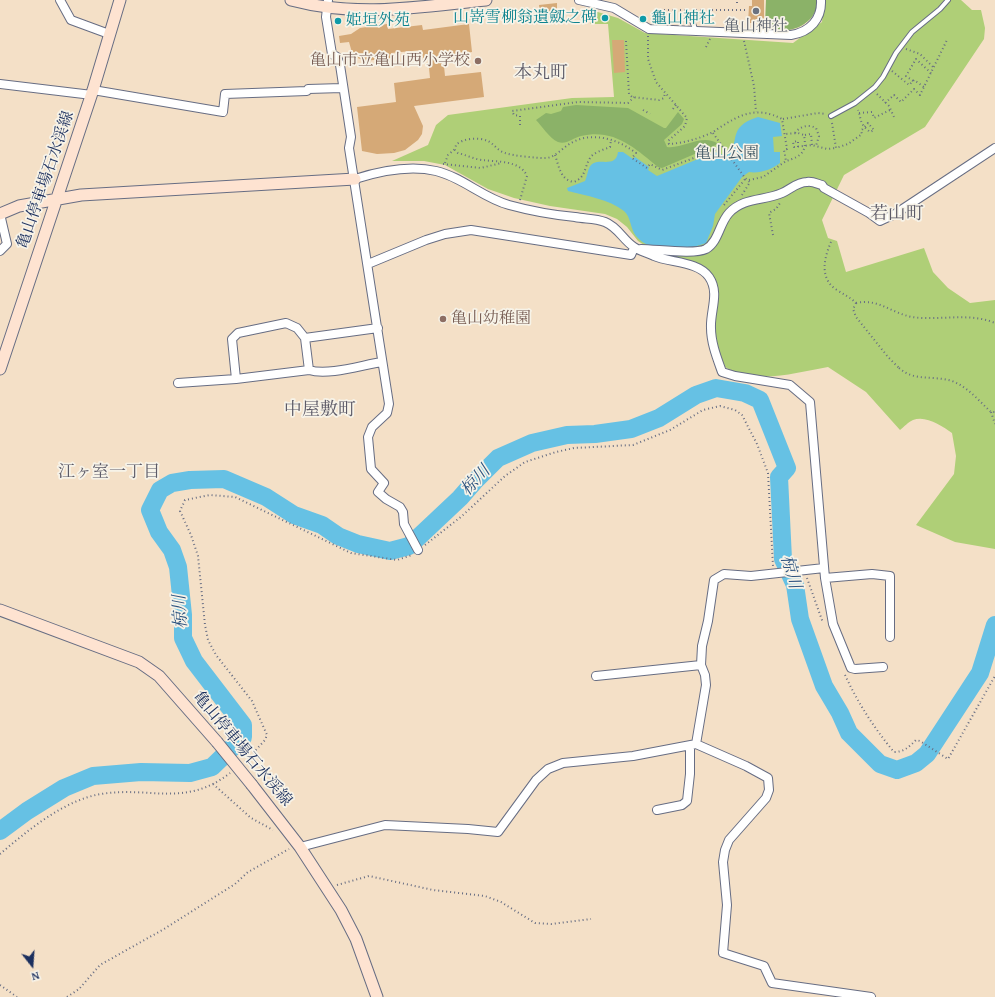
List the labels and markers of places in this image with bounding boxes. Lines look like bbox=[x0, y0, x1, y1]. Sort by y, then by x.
marker: 亀山神社 bbox=[751, 6, 761, 16]
place label: 山嵜雪柳翁遺劔之碑 bbox=[453, 8, 597, 28]
place label: 龜山神社 bbox=[651, 9, 715, 29]
place label: 姫垣外苑 bbox=[346, 11, 410, 31]
marker: 山嵜雪柳翁遺劔之碑 bbox=[600, 13, 610, 23]
marker: 龜山神社 bbox=[638, 14, 648, 24]
marker: 姫垣外苑 bbox=[333, 16, 343, 26]
place label: 亀山神社 bbox=[724, 17, 788, 37]
place label: 亀山市立亀山西小学校 bbox=[310, 51, 470, 71]
marker: 亀山市立亀山西小学校 bbox=[473, 56, 483, 66]
place label: 亀山幼稚園 bbox=[451, 309, 531, 329]
marker: 亀山幼稚園 bbox=[438, 314, 448, 324]

